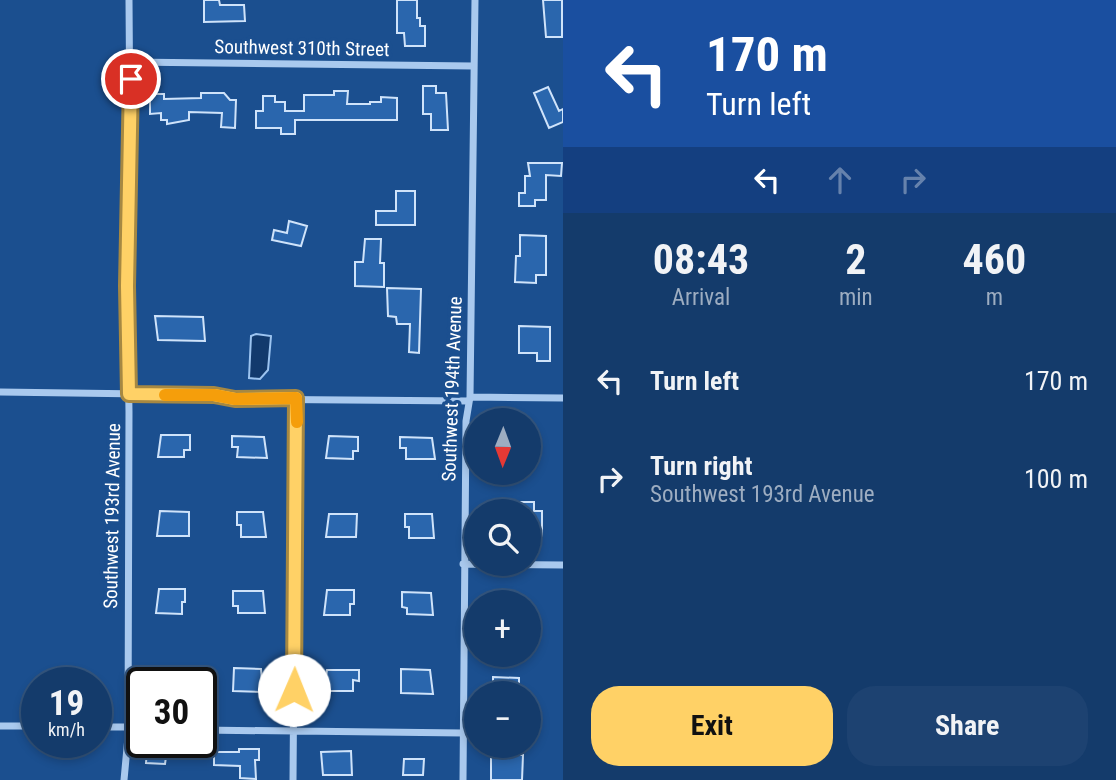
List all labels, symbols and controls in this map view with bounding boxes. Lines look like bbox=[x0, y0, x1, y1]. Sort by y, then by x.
text: 170 m bbox=[706, 26, 828, 83]
icon: left bbox=[591, 28, 682, 119]
street label: Southwest 310th Street bbox=[214, 35, 390, 61]
pin bbox=[101, 49, 161, 109]
icon: arrive bbox=[112, 60, 150, 98]
text: Turn left bbox=[706, 85, 811, 123]
icon: left bbox=[748, 161, 786, 199]
icon: ahead bbox=[821, 161, 859, 199]
icon: right bbox=[894, 161, 932, 199]
text: 08:43 bbox=[653, 235, 749, 284]
text: 2 bbox=[845, 235, 866, 284]
text: 460 bbox=[962, 235, 1026, 284]
text: Arrival bbox=[672, 284, 730, 311]
text: min bbox=[839, 284, 873, 311]
text: m bbox=[986, 284, 1003, 311]
street label: Southwest 194th Avenue bbox=[437, 296, 467, 482]
icon: left bbox=[591, 362, 629, 400]
text: Turn left bbox=[650, 366, 739, 396]
text: 170 m bbox=[1024, 366, 1088, 396]
north arrow bbox=[464, 408, 541, 485]
map controls bbox=[464, 408, 541, 758]
street label: Southwest 193rd Avenue bbox=[99, 423, 125, 609]
text: Turn right bbox=[650, 451, 752, 481]
icon: right bbox=[591, 460, 629, 498]
text: 100 m bbox=[1024, 464, 1088, 494]
text: Southwest 193rd Avenue bbox=[650, 481, 875, 508]
button: search bbox=[464, 499, 541, 576]
button: + bbox=[464, 590, 541, 667]
position arrow bbox=[257, 653, 331, 727]
speed limit sign: 30 bbox=[126, 667, 217, 758]
button: − bbox=[464, 681, 541, 758]
text: 19 bbox=[49, 683, 84, 724]
button: Exit bbox=[591, 686, 833, 766]
button: Share bbox=[847, 686, 1088, 766]
text: km/h bbox=[48, 719, 85, 740]

